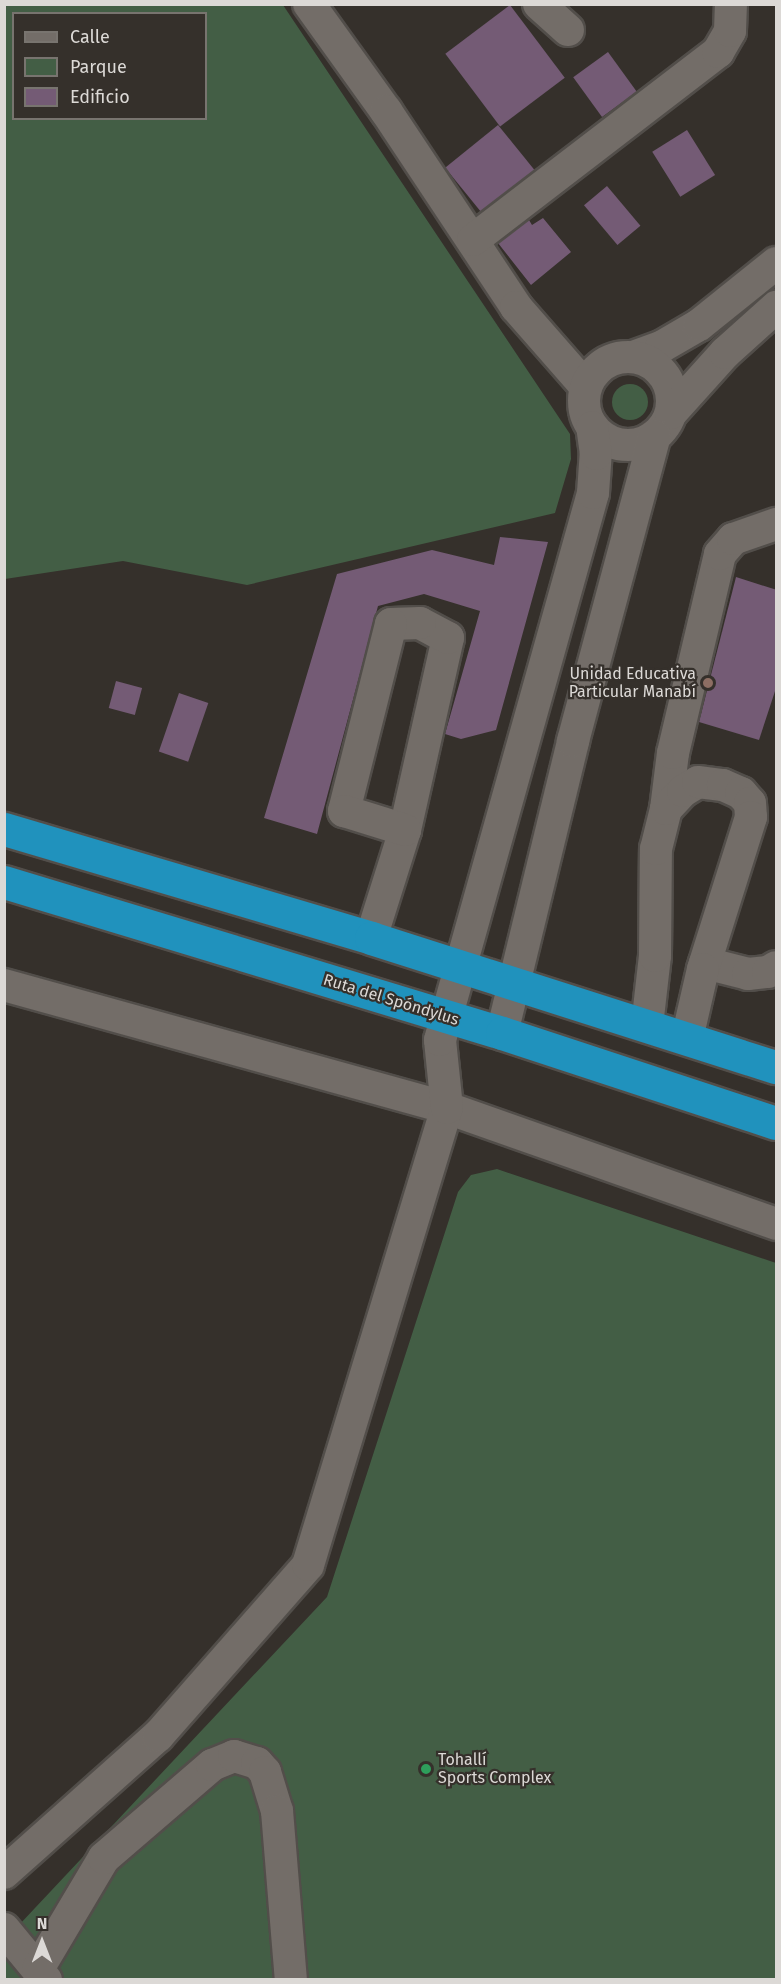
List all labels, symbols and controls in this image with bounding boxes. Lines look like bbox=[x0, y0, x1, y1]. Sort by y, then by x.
legend bbox=[12, 12, 207, 120]
text: Calle bbox=[70, 26, 110, 48]
text: Parque bbox=[70, 56, 127, 78]
text: Edificio bbox=[70, 86, 130, 108]
place label: Unidad Educativa Particular Manabí bbox=[569, 664, 696, 702]
marker: Unidad Educativa Particular Manabí bbox=[701, 676, 715, 690]
street label: Ruta del Spóndylus bbox=[321, 970, 461, 1030]
place label: Tohallí Sports Complex bbox=[438, 1750, 551, 1788]
marker: Tohallí Sports Complex bbox=[419, 1762, 433, 1776]
north arrow bbox=[12, 1912, 72, 1972]
text: N bbox=[37, 1914, 47, 1933]

